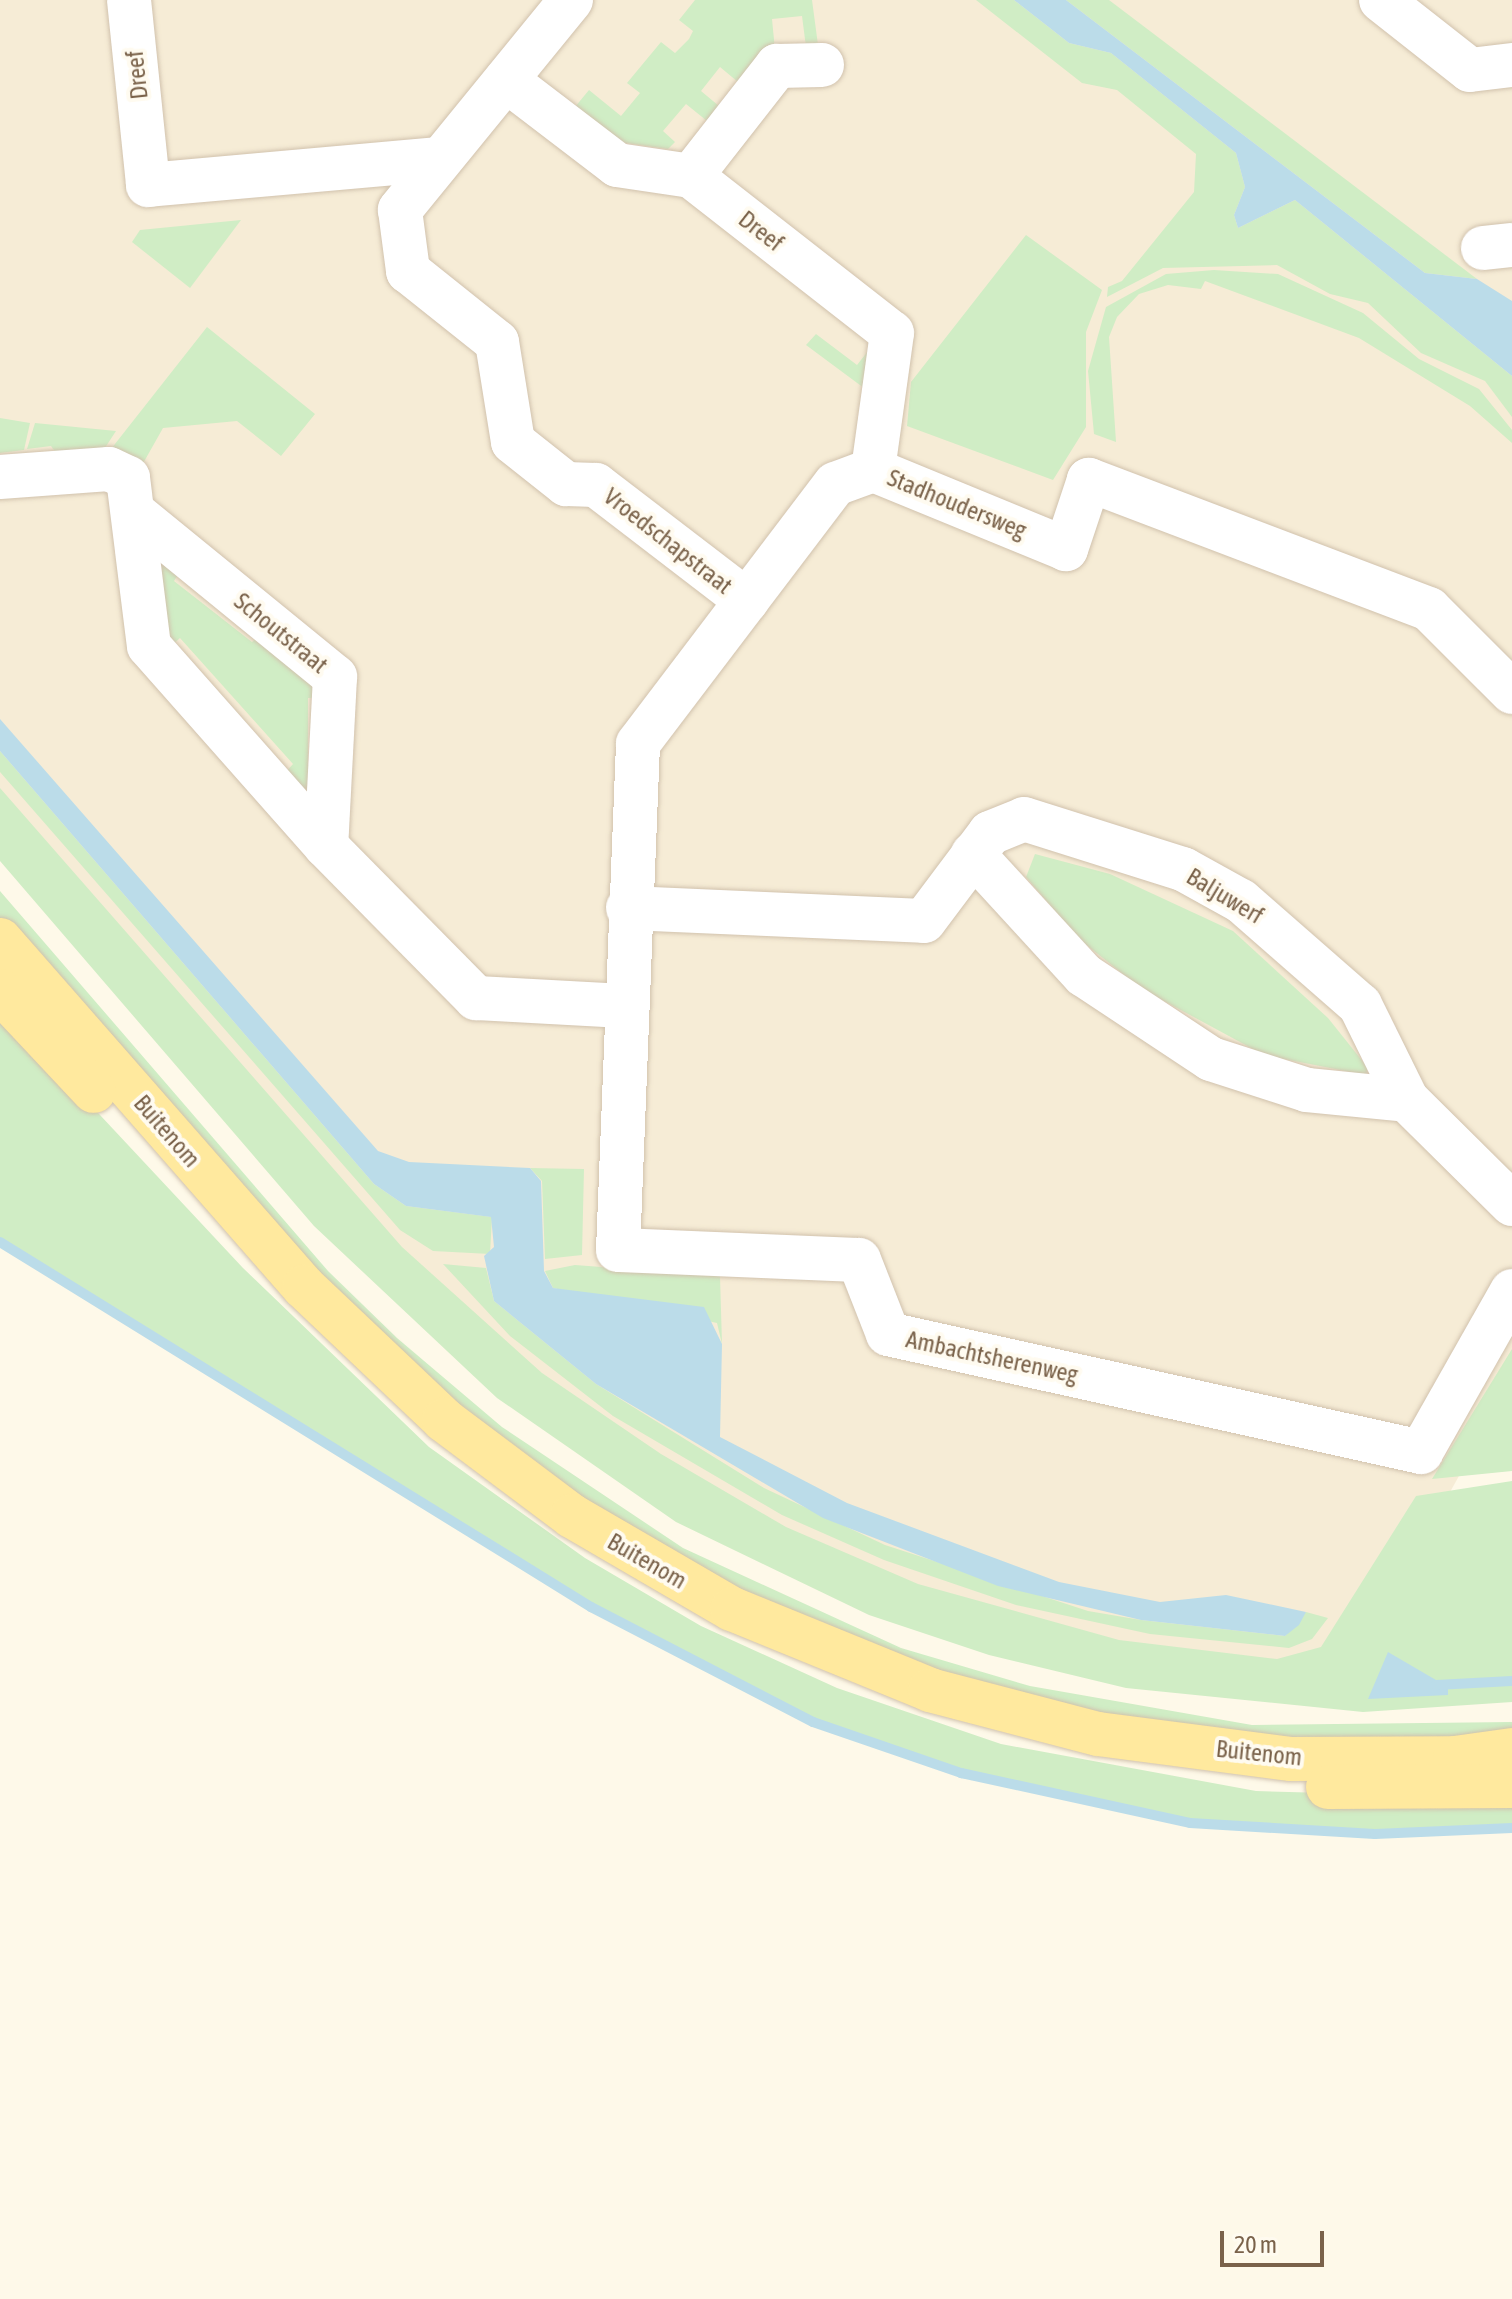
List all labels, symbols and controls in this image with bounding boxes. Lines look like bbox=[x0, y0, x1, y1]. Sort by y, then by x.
street label: Dreef bbox=[120, 49, 154, 101]
street label: Dreef bbox=[733, 205, 789, 257]
street label: Stadhoudersweg bbox=[883, 463, 1031, 545]
street label: Vroedschapstraat bbox=[598, 482, 738, 600]
street label: Schoutstraat bbox=[229, 587, 333, 679]
street label: Baljuwerf bbox=[1181, 862, 1269, 930]
street label: Buitenom bbox=[128, 1089, 206, 1173]
street label: Ambachtsherenweg bbox=[903, 1325, 1081, 1389]
street label: Buitenom bbox=[602, 1527, 692, 1595]
street label: Buitenom bbox=[1215, 1734, 1303, 1772]
scale bar bbox=[1224, 2215, 1328, 2265]
text: 20 m bbox=[1234, 2231, 1277, 2258]

